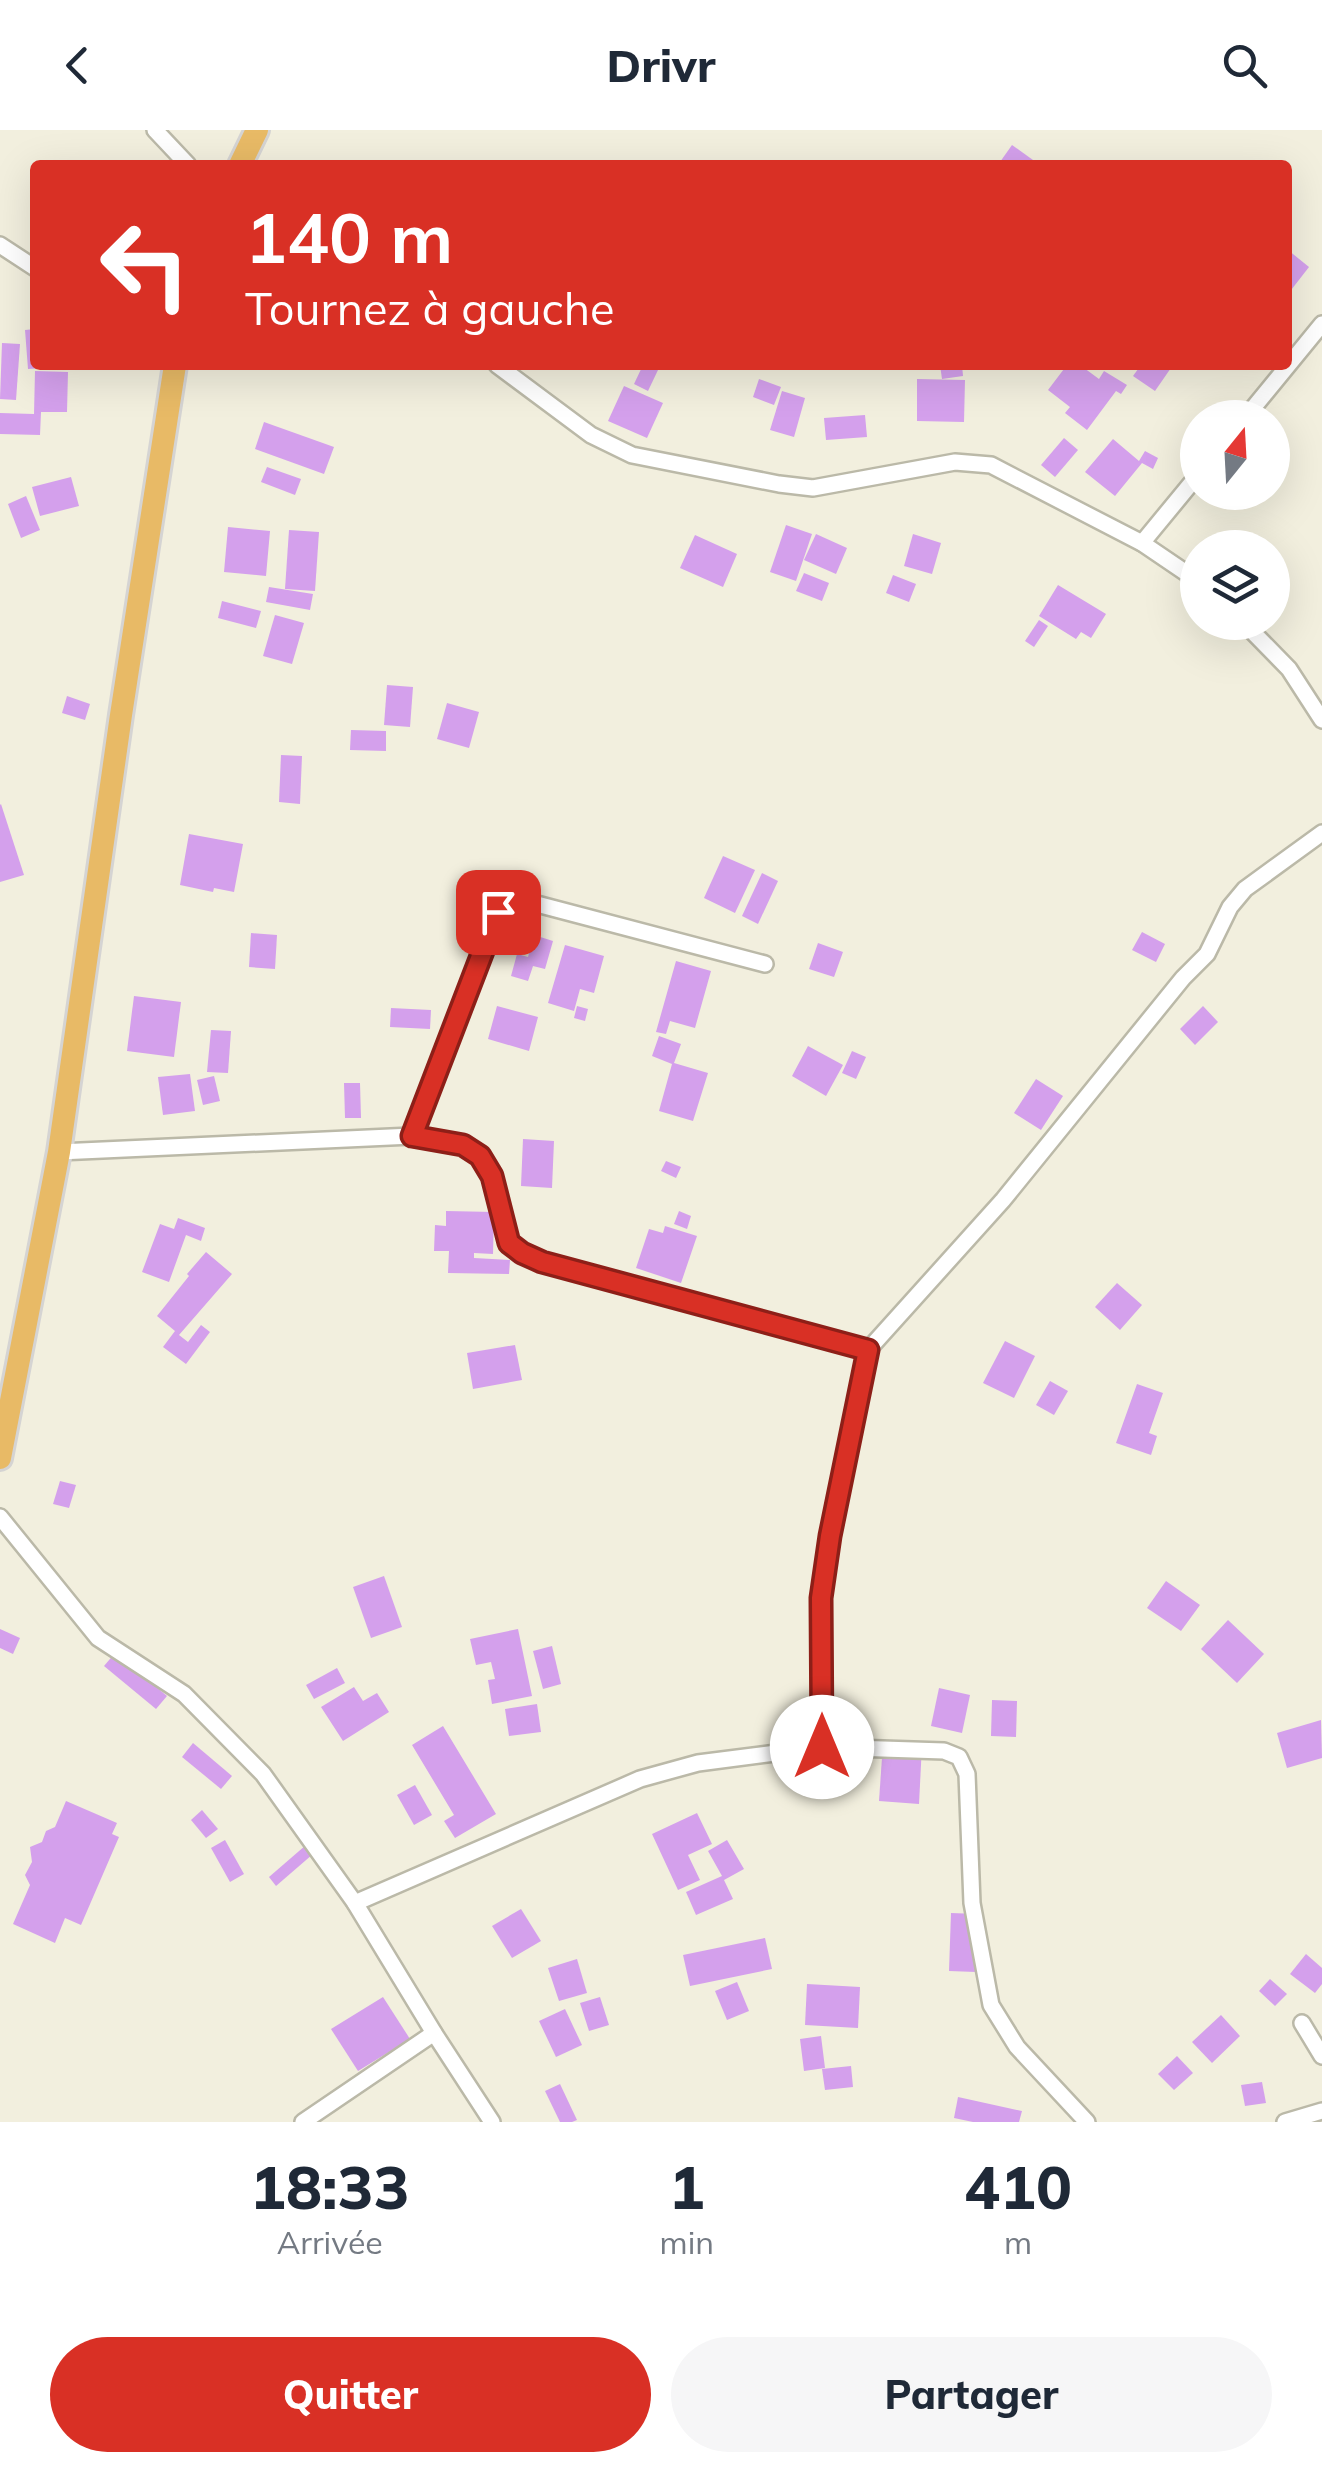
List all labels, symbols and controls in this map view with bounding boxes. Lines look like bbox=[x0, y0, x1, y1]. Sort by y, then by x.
text: Drivr bbox=[607, 37, 715, 93]
icon: back bbox=[50, 38, 105, 93]
icon: search bbox=[1217, 38, 1272, 93]
text: 140 m bbox=[245, 193, 453, 281]
icon: left bbox=[80, 200, 210, 330]
text: Tournez à gauche bbox=[245, 280, 615, 336]
north arrow bbox=[1180, 400, 1290, 510]
map controls bbox=[1180, 400, 1290, 640]
button: layers bbox=[1180, 530, 1290, 640]
pin bbox=[456, 870, 541, 955]
icon: arrive bbox=[471, 885, 526, 940]
position arrow bbox=[770, 1695, 874, 1799]
text: 18:33 bbox=[250, 2149, 410, 2224]
text: 1 bbox=[669, 2149, 705, 2224]
text: 410 bbox=[964, 2149, 1072, 2224]
text: Arrivée bbox=[277, 2222, 383, 2262]
text: min bbox=[660, 2222, 714, 2262]
text: m bbox=[1004, 2222, 1032, 2262]
button: Quitter bbox=[50, 2337, 651, 2452]
button: Partager bbox=[671, 2337, 1272, 2452]

